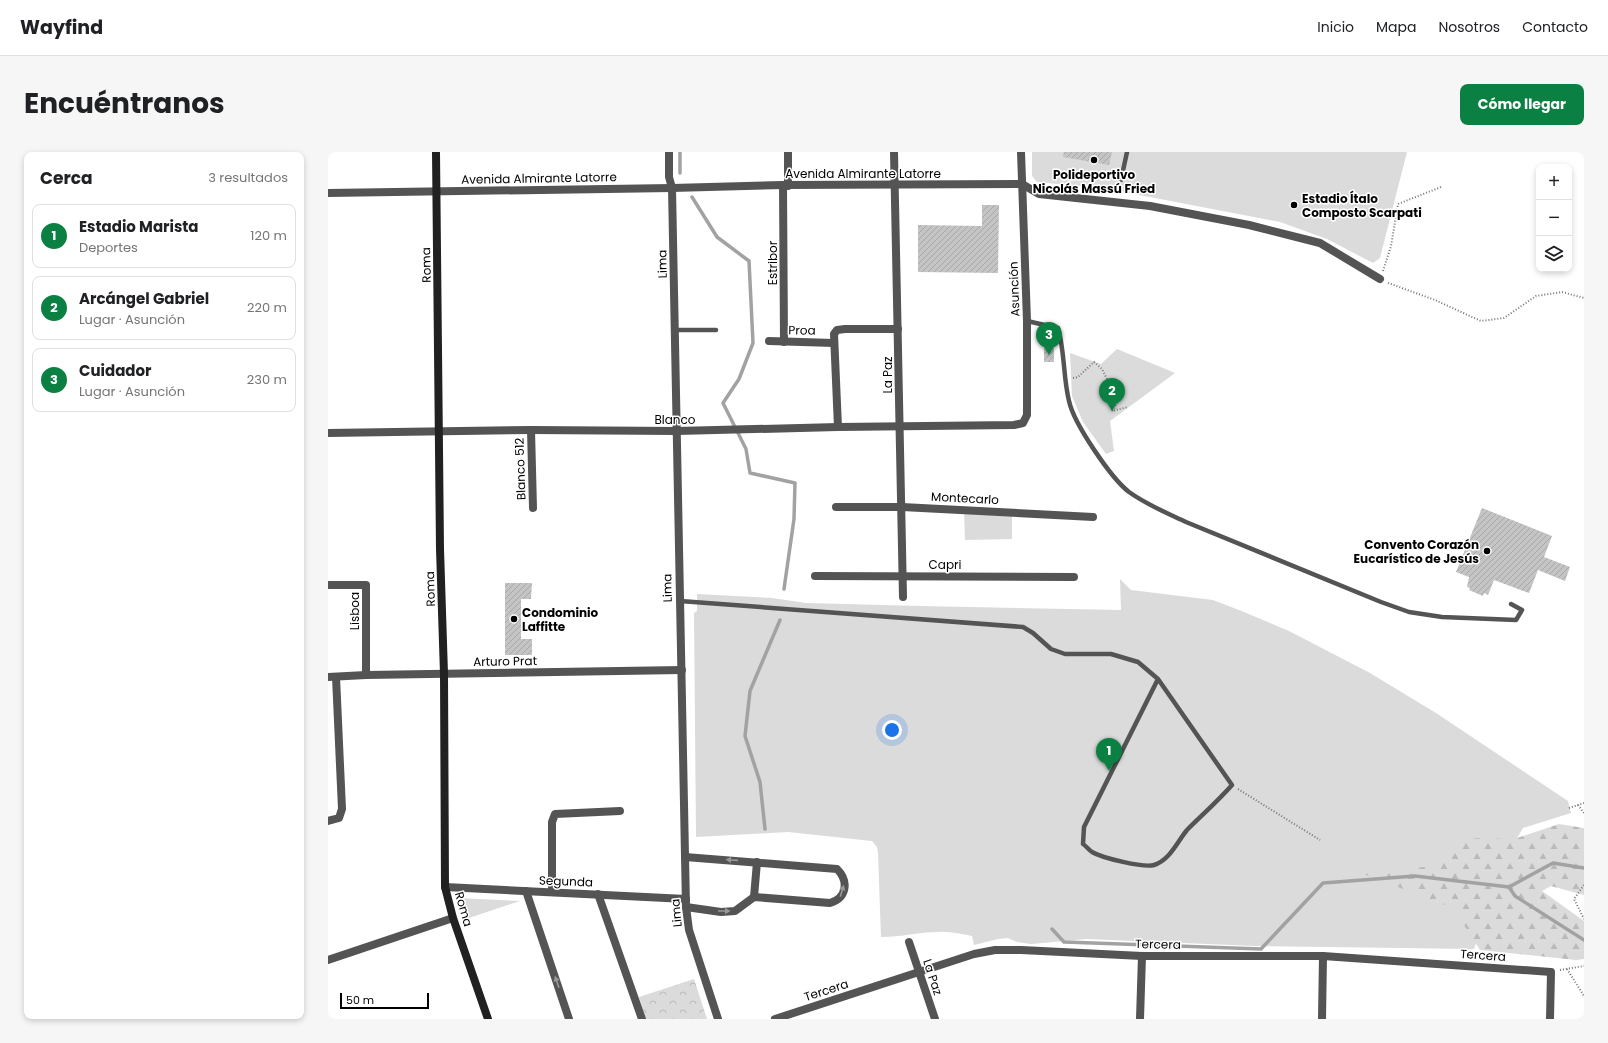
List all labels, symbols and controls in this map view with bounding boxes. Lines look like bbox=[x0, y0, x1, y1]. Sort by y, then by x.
text: Wayfind bbox=[20, 14, 103, 41]
text: Inicio bbox=[1317, 17, 1354, 37]
text: Mapa bbox=[1376, 17, 1417, 37]
text: Nosotros bbox=[1439, 17, 1500, 37]
text: Contacto bbox=[1522, 17, 1588, 37]
text: Encuéntranos bbox=[24, 84, 225, 123]
button: Cómo llegar bbox=[1460, 84, 1584, 125]
marker: Polideportivo Nicolás Massú Fried bbox=[1089, 155, 1099, 165]
map controls bbox=[1536, 164, 1572, 272]
button: + bbox=[1536, 164, 1572, 200]
street label: Avenida Almirante Latorre bbox=[785, 165, 941, 182]
text: Cerca bbox=[40, 166, 93, 190]
place label: Polideportivo Nicolás Massú Fried bbox=[1033, 166, 1155, 197]
text: 3 resultados bbox=[208, 168, 288, 187]
street label: Avenida Almirante Latorre bbox=[461, 168, 617, 188]
place label: Estadio Ítalo Composto Scarpati bbox=[1302, 190, 1422, 221]
marker: Estadio Ítalo Composto Scarpati bbox=[1289, 200, 1299, 210]
button: − bbox=[1536, 200, 1572, 236]
text: Estadio Marista bbox=[79, 216, 199, 237]
text: 1 bbox=[52, 226, 56, 245]
text: 120 m bbox=[250, 226, 287, 245]
button: layers bbox=[1536, 236, 1572, 272]
text: Deportes bbox=[79, 238, 138, 257]
street label: Estribor bbox=[764, 240, 781, 285]
street label: Roma bbox=[417, 247, 435, 283]
street label: Lima bbox=[653, 250, 671, 278]
street label: Asunción bbox=[1005, 261, 1023, 317]
text: Arcángel Gabriel bbox=[79, 288, 209, 309]
text: 2 bbox=[50, 298, 58, 317]
text: 220 m bbox=[247, 298, 287, 317]
text: Lugar · Asunción bbox=[79, 310, 185, 329]
street label: Proa bbox=[788, 321, 816, 339]
pin: 3 bbox=[1036, 322, 1062, 355]
street label: La Paz bbox=[879, 356, 896, 394]
text: Cuidador bbox=[79, 360, 152, 381]
text: 3 bbox=[50, 370, 58, 389]
text: 230 m bbox=[247, 370, 287, 389]
pin: 2 bbox=[1099, 378, 1125, 411]
text: Lugar · Asunción bbox=[79, 382, 185, 401]
street label: Blanco bbox=[654, 411, 696, 428]
street label: Blanco 512 bbox=[510, 437, 530, 501]
street label: Montecarlo bbox=[931, 488, 1000, 508]
place label: Convento Corazón Eucarístico de Jesús bbox=[1354, 536, 1479, 567]
marker: Convento Corazón Eucarístico de Jesús bbox=[1482, 546, 1492, 556]
street label: Capri bbox=[929, 556, 962, 573]
street label: Roma bbox=[421, 571, 439, 607]
street label: Lima bbox=[658, 574, 676, 602]
street label: Lisboa bbox=[346, 592, 363, 630]
place label: Condominio Laffitte bbox=[522, 604, 599, 635]
marker: Condominio Laffitte bbox=[509, 614, 519, 624]
street label: Arturo Prat bbox=[473, 652, 537, 670]
your location bbox=[882, 720, 902, 740]
pin: 1 bbox=[1096, 738, 1122, 771]
one-way arrow bbox=[726, 857, 738, 864]
street label: Segunda bbox=[539, 872, 593, 890]
one-way arrow bbox=[839, 885, 845, 897]
street label: Roma bbox=[451, 890, 477, 928]
street label: Lima bbox=[666, 898, 686, 928]
one-way arrow bbox=[718, 908, 731, 914]
street label: Tercera bbox=[1135, 935, 1181, 953]
street label: Tercera bbox=[1460, 945, 1506, 965]
street label: La Paz bbox=[919, 957, 947, 997]
street label: Tercera bbox=[802, 975, 850, 1005]
one-way arrow bbox=[553, 976, 559, 988]
scale bar bbox=[340, 991, 429, 1010]
text: 50 m bbox=[346, 992, 374, 1008]

